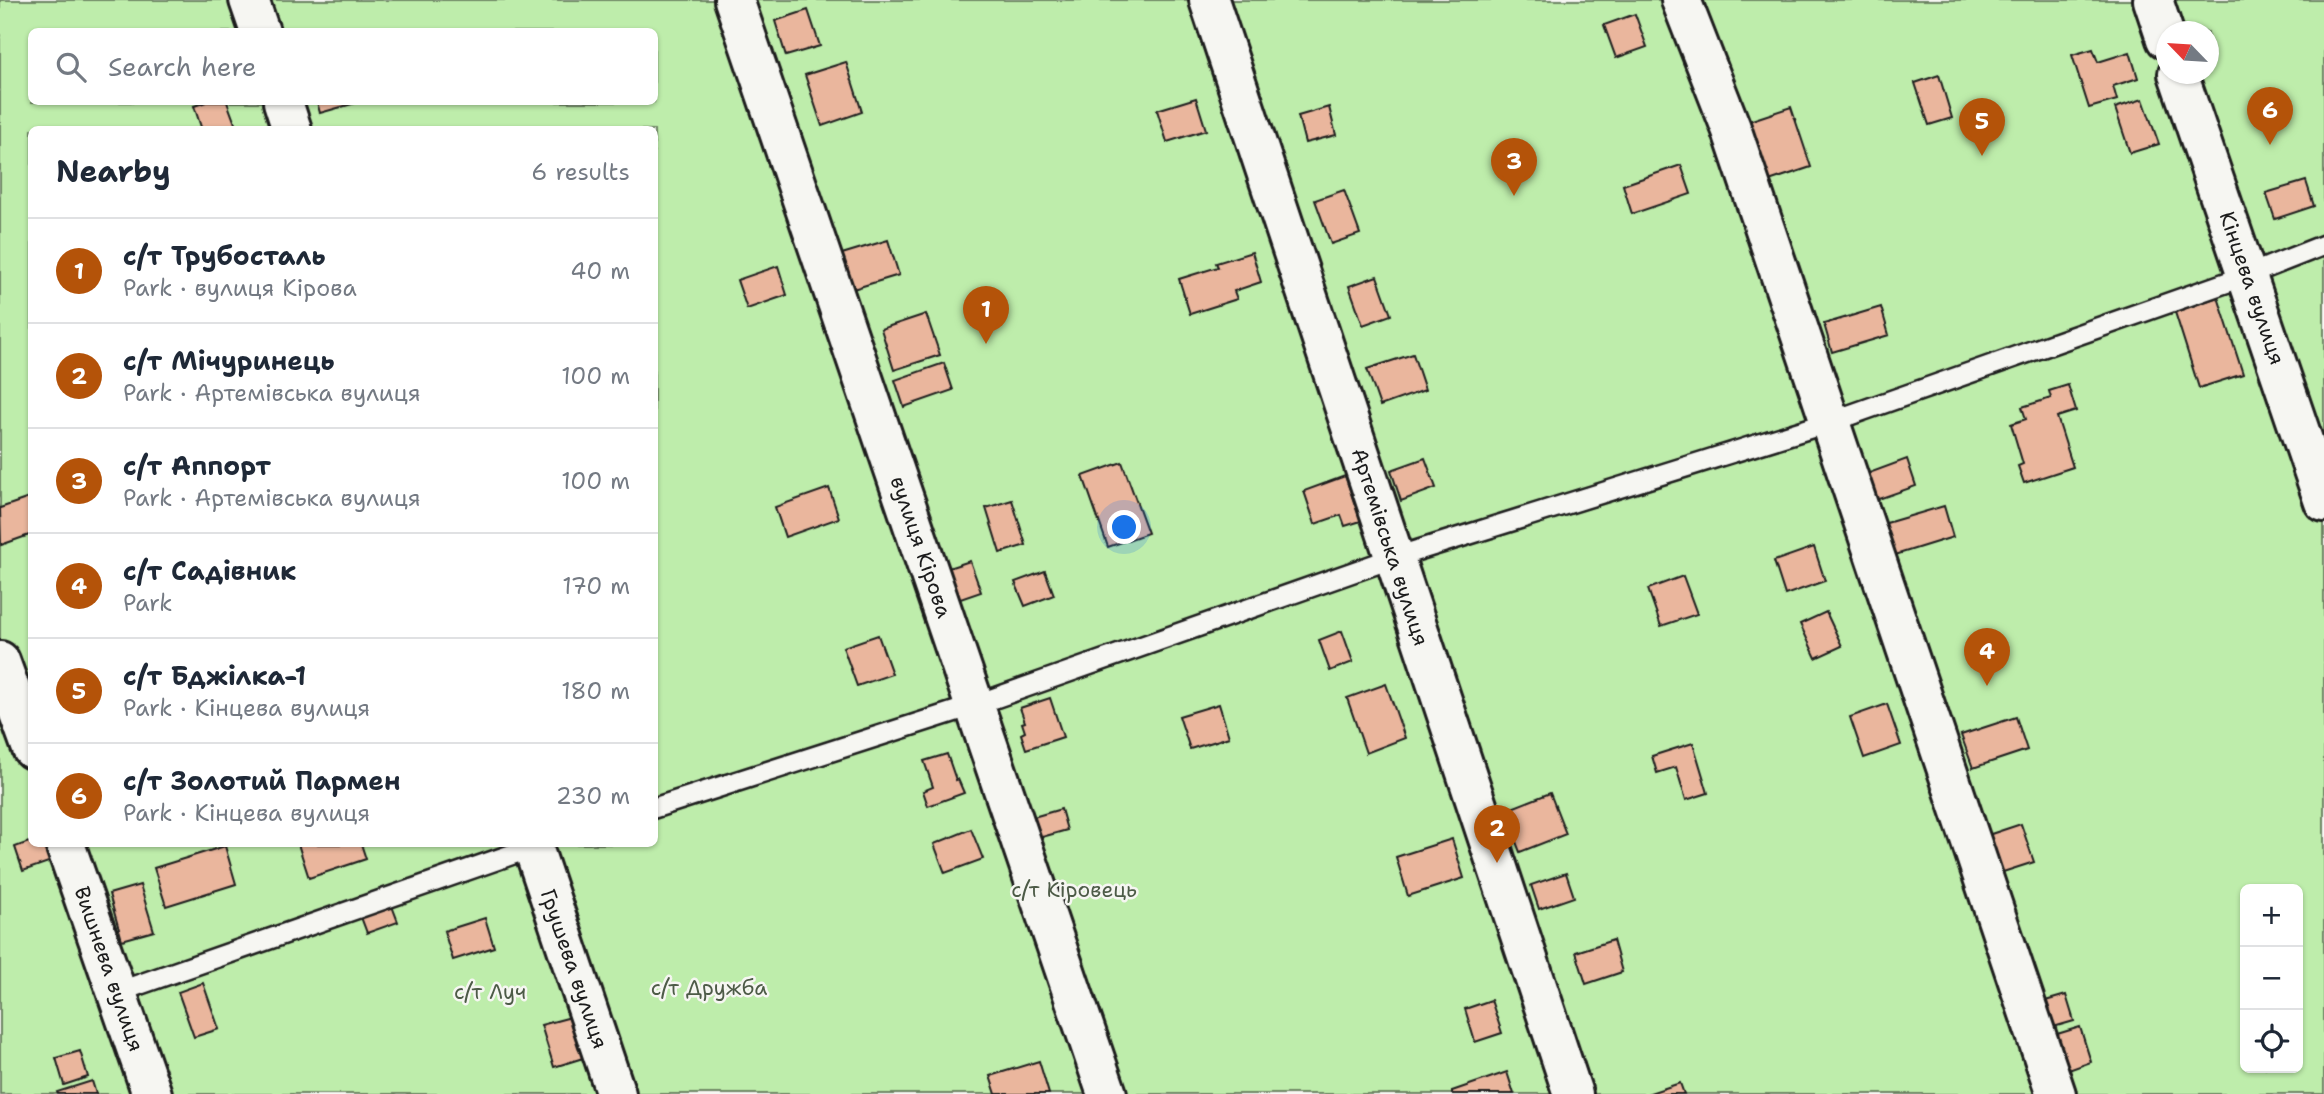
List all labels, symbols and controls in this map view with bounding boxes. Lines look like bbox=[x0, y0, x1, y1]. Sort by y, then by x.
north arrow bbox=[2156, 21, 2219, 84]
search box bbox=[28, 28, 658, 105]
icon: search bbox=[52, 48, 90, 86]
text: Search here bbox=[108, 49, 257, 84]
pin: 6 bbox=[2247, 87, 2293, 145]
pin: 5 bbox=[1959, 98, 2005, 156]
pin: 3 bbox=[1491, 138, 1537, 196]
text: Nearby bbox=[56, 151, 171, 192]
text: 6 results bbox=[531, 157, 630, 187]
street label: Кінцева вулиця bbox=[2213, 208, 2291, 368]
text: с/т Трубосталь bbox=[123, 238, 326, 273]
text: 1 bbox=[74, 256, 84, 286]
text: 40 m bbox=[570, 256, 630, 286]
text: Park · вулиця Кірова bbox=[123, 273, 357, 303]
pin: 1 bbox=[963, 286, 1009, 344]
text: с/т Мічуринець bbox=[123, 343, 335, 378]
text: 2 bbox=[71, 361, 87, 391]
text: 100 m bbox=[561, 361, 630, 391]
text: Park · Артемівська вулиця bbox=[123, 378, 421, 408]
street label: Артемівська вулиця bbox=[1345, 445, 1435, 649]
text: с/т Аппорт bbox=[123, 448, 271, 483]
text: 3 bbox=[71, 466, 87, 496]
text: 100 m bbox=[561, 466, 630, 496]
street label: вулиця Кірова bbox=[884, 472, 958, 622]
text: Park · Артемівська вулиця bbox=[123, 483, 421, 513]
your location bbox=[1107, 510, 1141, 544]
text: с/т Садівник bbox=[123, 553, 296, 588]
text: 4 bbox=[71, 571, 87, 601]
text: 170 m bbox=[562, 571, 630, 601]
text: Park bbox=[123, 588, 172, 618]
pin: 4 bbox=[1964, 628, 2010, 686]
text: с/т Бджілка-1 bbox=[123, 658, 306, 693]
text: 5 bbox=[72, 676, 86, 706]
text: 180 m bbox=[561, 676, 630, 706]
text: Park · Кінцева вулиця bbox=[123, 693, 370, 723]
text: с/т Золотий Пармен bbox=[123, 763, 401, 798]
text: 6 bbox=[71, 781, 87, 811]
text: 230 m bbox=[556, 781, 630, 811]
text: Park · Кінцева вулиця bbox=[123, 798, 370, 828]
pin: 2 bbox=[1474, 805, 1520, 863]
park label: с/т Кіровець bbox=[1011, 876, 1137, 904]
street label: Вишнева вулиця bbox=[68, 883, 150, 1055]
map controls bbox=[2240, 884, 2303, 1073]
button: + bbox=[2240, 884, 2303, 947]
street label: Грушева вулиця bbox=[534, 886, 614, 1052]
button: − bbox=[2240, 947, 2303, 1010]
park label: с/т Дружба bbox=[651, 974, 767, 1002]
park label: с/т Луч bbox=[454, 978, 526, 1006]
button: locate bbox=[2240, 1010, 2303, 1073]

